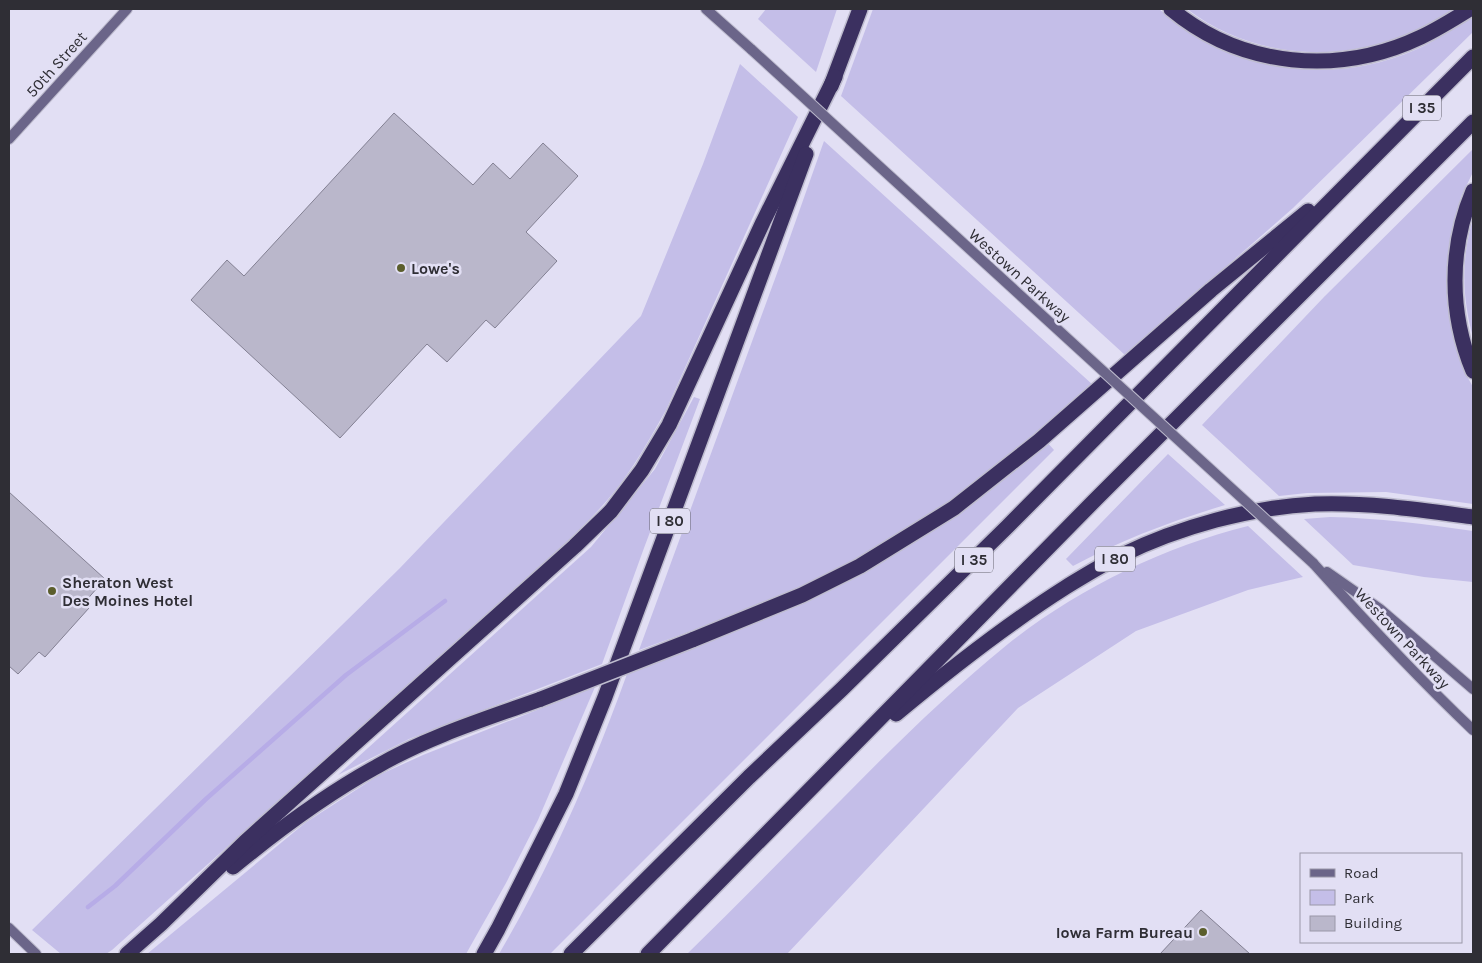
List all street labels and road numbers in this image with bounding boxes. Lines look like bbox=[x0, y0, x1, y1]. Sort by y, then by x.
street label: 50th Street bbox=[22, 28, 91, 101]
road number: I 35 bbox=[1403, 96, 1441, 120]
street label: Westown Parkway bbox=[965, 225, 1075, 326]
road number: I 80 bbox=[650, 508, 690, 534]
road number: I 80 bbox=[1095, 546, 1135, 572]
road number: I 35 bbox=[955, 548, 993, 572]
street label: Westown Parkway bbox=[1351, 584, 1454, 693]

